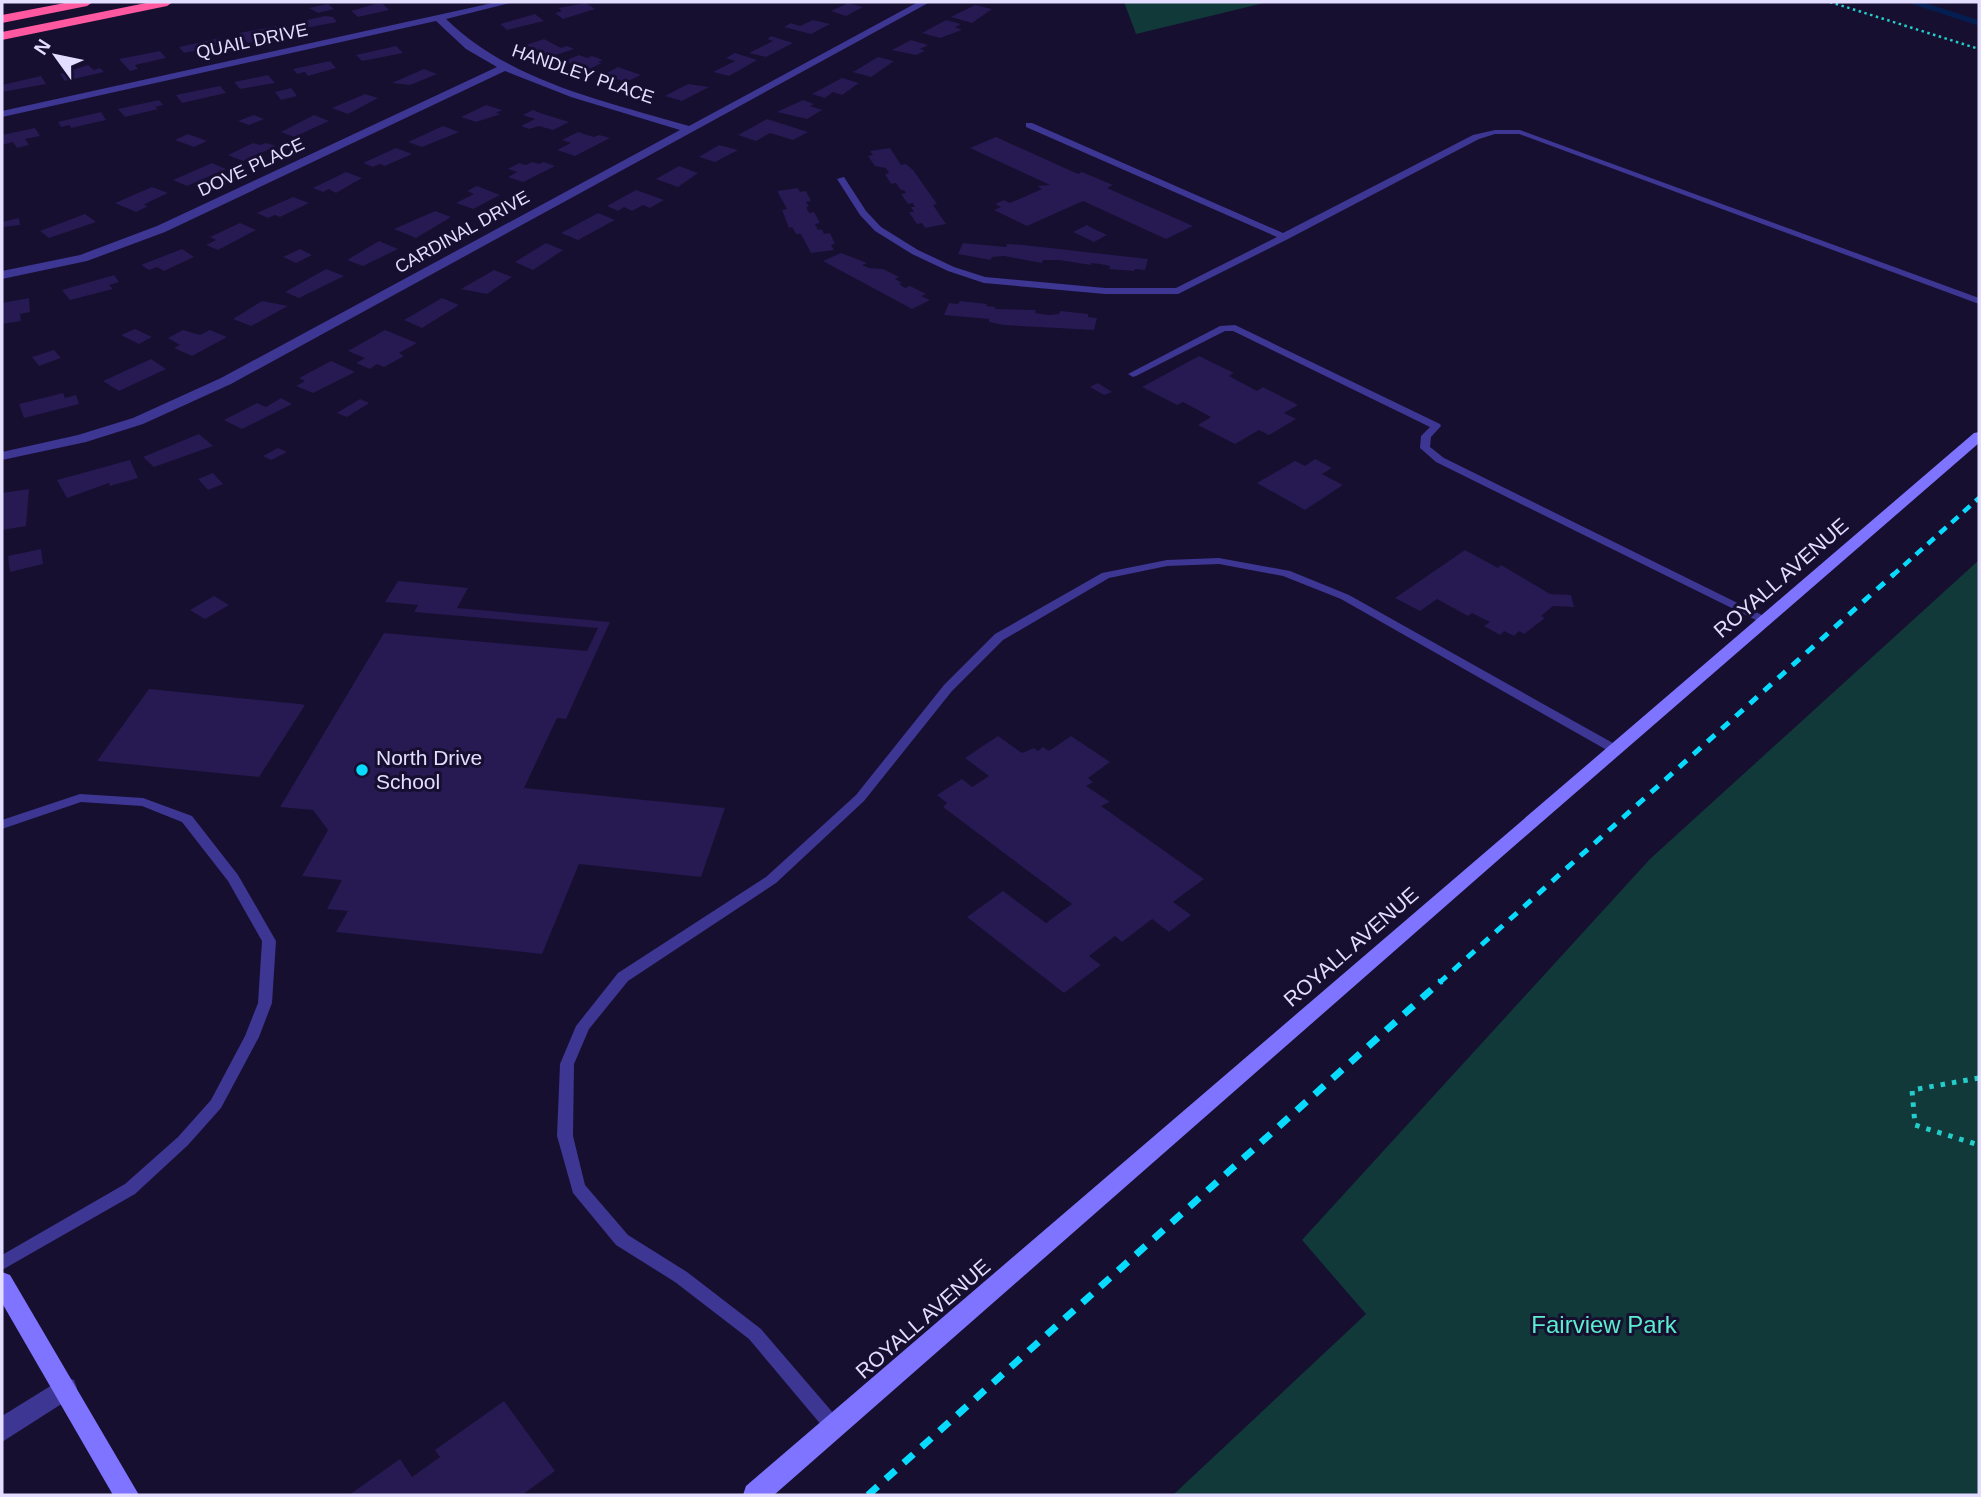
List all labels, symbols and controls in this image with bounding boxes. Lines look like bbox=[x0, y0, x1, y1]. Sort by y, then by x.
street label: QUAIL DRIVE bbox=[194, 19, 310, 63]
north arrow bbox=[21, 21, 91, 91]
text: N bbox=[30, 36, 55, 58]
street label: HANDLEY PLACE bbox=[509, 40, 657, 108]
street label: DOVE PLACE bbox=[195, 134, 307, 200]
street label: CARDINAL DRIVE bbox=[391, 187, 533, 277]
street label: ROYALL AVENUE bbox=[1709, 513, 1852, 642]
place label: North Drive School bbox=[376, 746, 482, 793]
marker: North Drive School bbox=[354, 762, 370, 778]
street label: ROYALL AVENUE bbox=[1279, 882, 1422, 1011]
street label: ROYALL AVENUE bbox=[851, 1254, 994, 1383]
park label: Fairview Park bbox=[1531, 1311, 1678, 1338]

